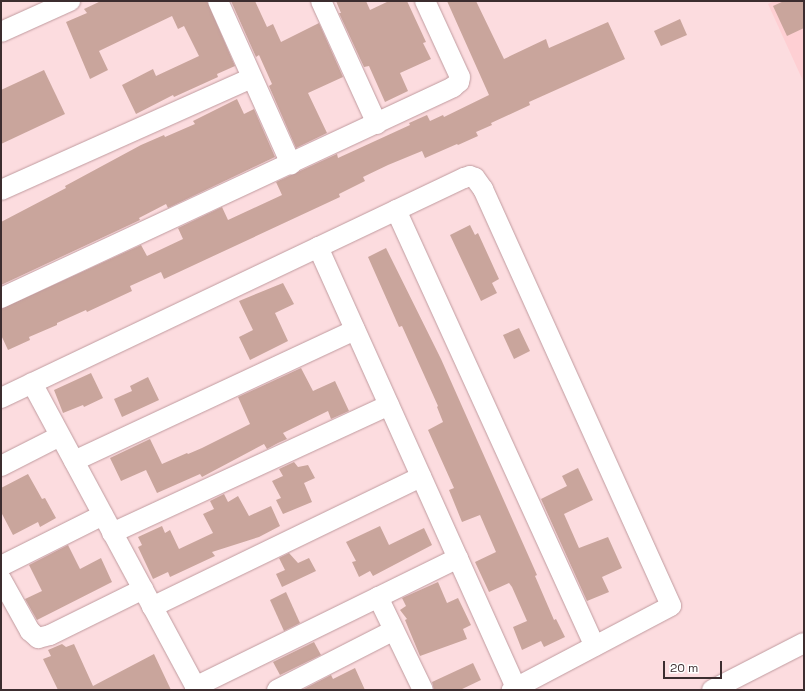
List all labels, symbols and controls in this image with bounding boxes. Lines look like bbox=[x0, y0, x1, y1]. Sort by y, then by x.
scale bar bbox=[665, 653, 724, 679]
text: 20 m bbox=[670, 660, 698, 676]

